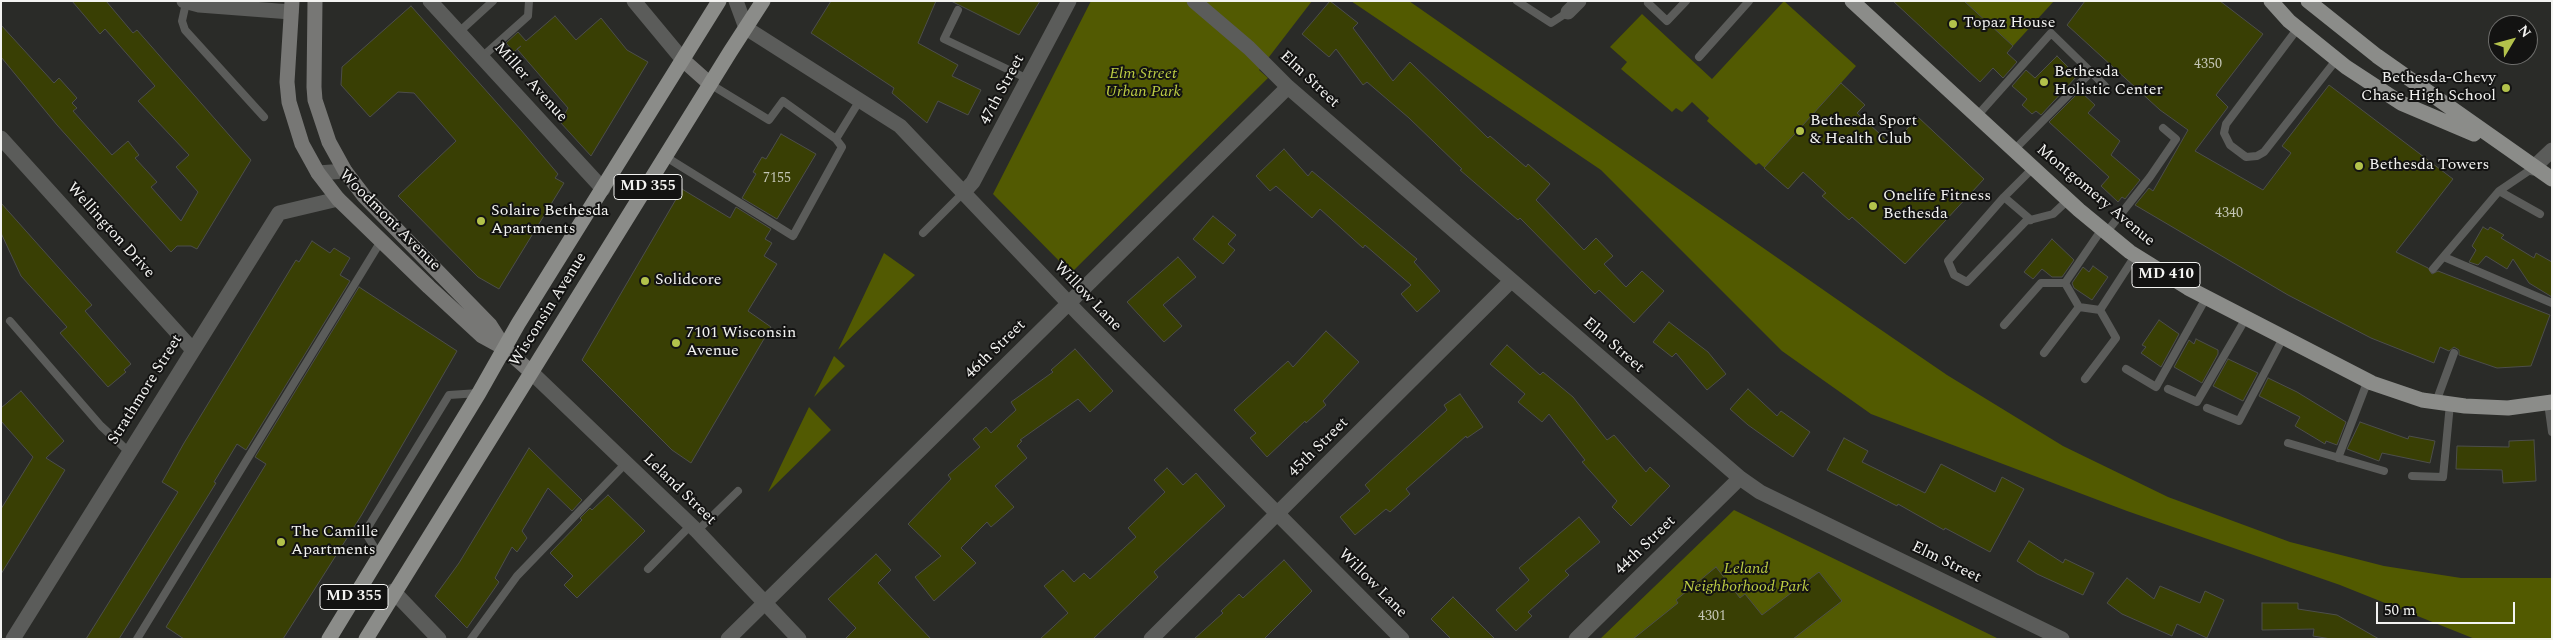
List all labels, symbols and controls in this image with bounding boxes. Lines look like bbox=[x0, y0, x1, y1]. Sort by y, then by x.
place label: Topaz House bbox=[1963, 14, 2055, 34]
north arrow bbox=[2488, 15, 2538, 65]
marker: Topaz House bbox=[1947, 18, 1959, 30]
text: N bbox=[2513, 20, 2536, 42]
street label: Miller Avenue bbox=[489, 39, 571, 127]
street label: Elm Street bbox=[1275, 47, 1343, 113]
street label: 47th Street bbox=[976, 52, 1030, 128]
house number: 4350 bbox=[2194, 57, 2222, 73]
place label: Bethesda Holistic Center bbox=[2054, 63, 2163, 101]
park label: Elm Street Urban Park bbox=[1105, 65, 1181, 103]
place label: Bethesda-Chevy Chase High School bbox=[2361, 69, 2496, 107]
marker: Bethesda Holistic Center bbox=[2038, 76, 2050, 88]
marker: Bethesda-Chevy Chase High School bbox=[2500, 82, 2512, 94]
place label: Bethesda Sport & Health Club bbox=[1810, 112, 1917, 150]
marker: Bethesda Sport & Health Club bbox=[1794, 125, 1806, 137]
street label: Montgomery Avenue bbox=[2032, 141, 2158, 251]
place label: Bethesda Towers bbox=[2369, 156, 2490, 176]
marker: Bethesda Towers bbox=[2353, 160, 2365, 172]
street label: Woodmont Avenue bbox=[334, 166, 444, 276]
house number: 7155 bbox=[763, 171, 791, 187]
road number: MD 355 bbox=[614, 174, 682, 200]
street label: Wellington Drive bbox=[62, 179, 158, 283]
place label: Onelife Fitness Bethesda bbox=[1883, 187, 1991, 225]
marker: Onelife Fitness Bethesda bbox=[1867, 200, 1879, 212]
place label: Solaire Bethesda Apartments bbox=[491, 202, 609, 240]
house number: 4340 bbox=[2215, 206, 2243, 222]
marker: Solaire Bethesda Apartments bbox=[475, 215, 487, 227]
street label: Wisconsin Avenue bbox=[506, 249, 592, 371]
street label: Willow Lane bbox=[1049, 258, 1125, 336]
road number: MD 410 bbox=[2132, 262, 2200, 288]
place label: Solidcore bbox=[655, 271, 722, 291]
marker: Solidcore bbox=[639, 275, 651, 287]
street label: Elm Street bbox=[1578, 314, 1648, 378]
street label: 46th Street bbox=[962, 316, 1030, 384]
place label: 7101 Wisconsin Avenue bbox=[686, 324, 796, 362]
street label: Strathmore Street bbox=[104, 331, 188, 449]
marker: 7101 Wisconsin Avenue bbox=[670, 337, 682, 349]
street label: 45th Street bbox=[1285, 414, 1353, 482]
street label: Leland Street bbox=[638, 450, 720, 530]
street label: 44th Street bbox=[1612, 512, 1680, 580]
place label: The Camille Apartments bbox=[291, 523, 378, 561]
marker: The Camille Apartments bbox=[275, 536, 287, 548]
street label: Elm Street bbox=[1908, 538, 1984, 588]
street label: Willow Lane bbox=[1334, 546, 1410, 622]
park label: Leland Neighborhood Park bbox=[1683, 560, 1809, 598]
road number: MD 355 bbox=[320, 584, 388, 610]
scale bar bbox=[2378, 592, 2517, 624]
text: 50 m bbox=[2384, 599, 2416, 622]
house number: 4301 bbox=[1698, 609, 1726, 625]

